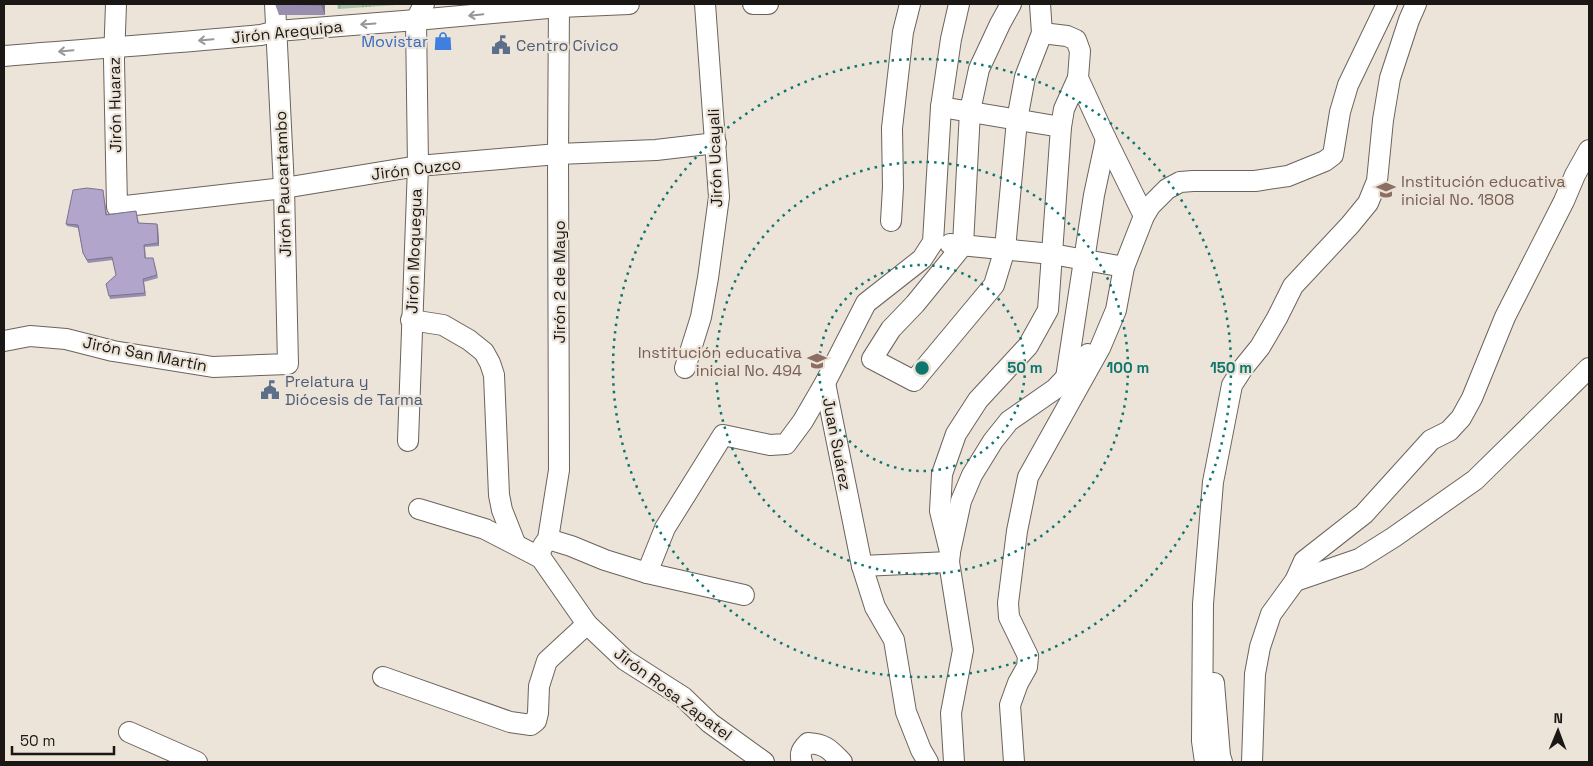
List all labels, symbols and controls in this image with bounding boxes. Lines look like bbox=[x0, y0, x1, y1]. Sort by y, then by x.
one-way arrow bbox=[468, 10, 484, 20]
street label: Jirón Arequipa bbox=[230, 16, 344, 48]
one-way arrow bbox=[360, 20, 376, 29]
shop icon: Movistar bbox=[432, 30, 454, 52]
place label: Movistar bbox=[361, 31, 428, 52]
public building icon: Centro Cívico bbox=[490, 34, 512, 56]
one-way arrow bbox=[199, 35, 215, 45]
place label: Centro Cívico bbox=[516, 35, 619, 56]
one-way arrow bbox=[58, 46, 74, 56]
street label: Jirón Huaraz bbox=[104, 57, 126, 153]
street label: Jirón Ucayali bbox=[703, 108, 727, 208]
street label: Jirón Paucartambo bbox=[270, 110, 296, 258]
street label: Jirón Cuzco bbox=[370, 153, 462, 185]
place label: Institución educativa inicial No. 1808 bbox=[1401, 171, 1565, 210]
school or university icon: Institución educativa inicial No. 1808 bbox=[1375, 179, 1397, 201]
street label: Jirón Moquegua bbox=[401, 188, 427, 314]
street label: Jirón 2 de Mayo bbox=[549, 220, 570, 344]
street label: Jirón San Martín bbox=[81, 332, 209, 376]
place label: Institución educativa inicial No. 494 bbox=[638, 342, 802, 381]
school or university icon: Institución educativa inicial No. 494 bbox=[806, 350, 828, 372]
text: 50 m bbox=[1007, 358, 1043, 377]
text: 100 m bbox=[1107, 358, 1149, 377]
text: 150 m bbox=[1210, 358, 1252, 377]
centre of rings bbox=[913, 359, 931, 377]
place label: Prelatura y Diócesis de Tarma bbox=[285, 371, 423, 410]
public building icon: Prelatura y Diócesis de Tarma bbox=[259, 379, 281, 401]
street label: Juan Suárez bbox=[818, 396, 856, 492]
street label: Jirón Rosa Zapatel bbox=[610, 643, 736, 745]
north arrow bbox=[1533, 706, 1583, 756]
text: N bbox=[1553, 709, 1563, 727]
scale bar bbox=[12, 724, 115, 756]
text: 50 m bbox=[20, 731, 55, 750]

